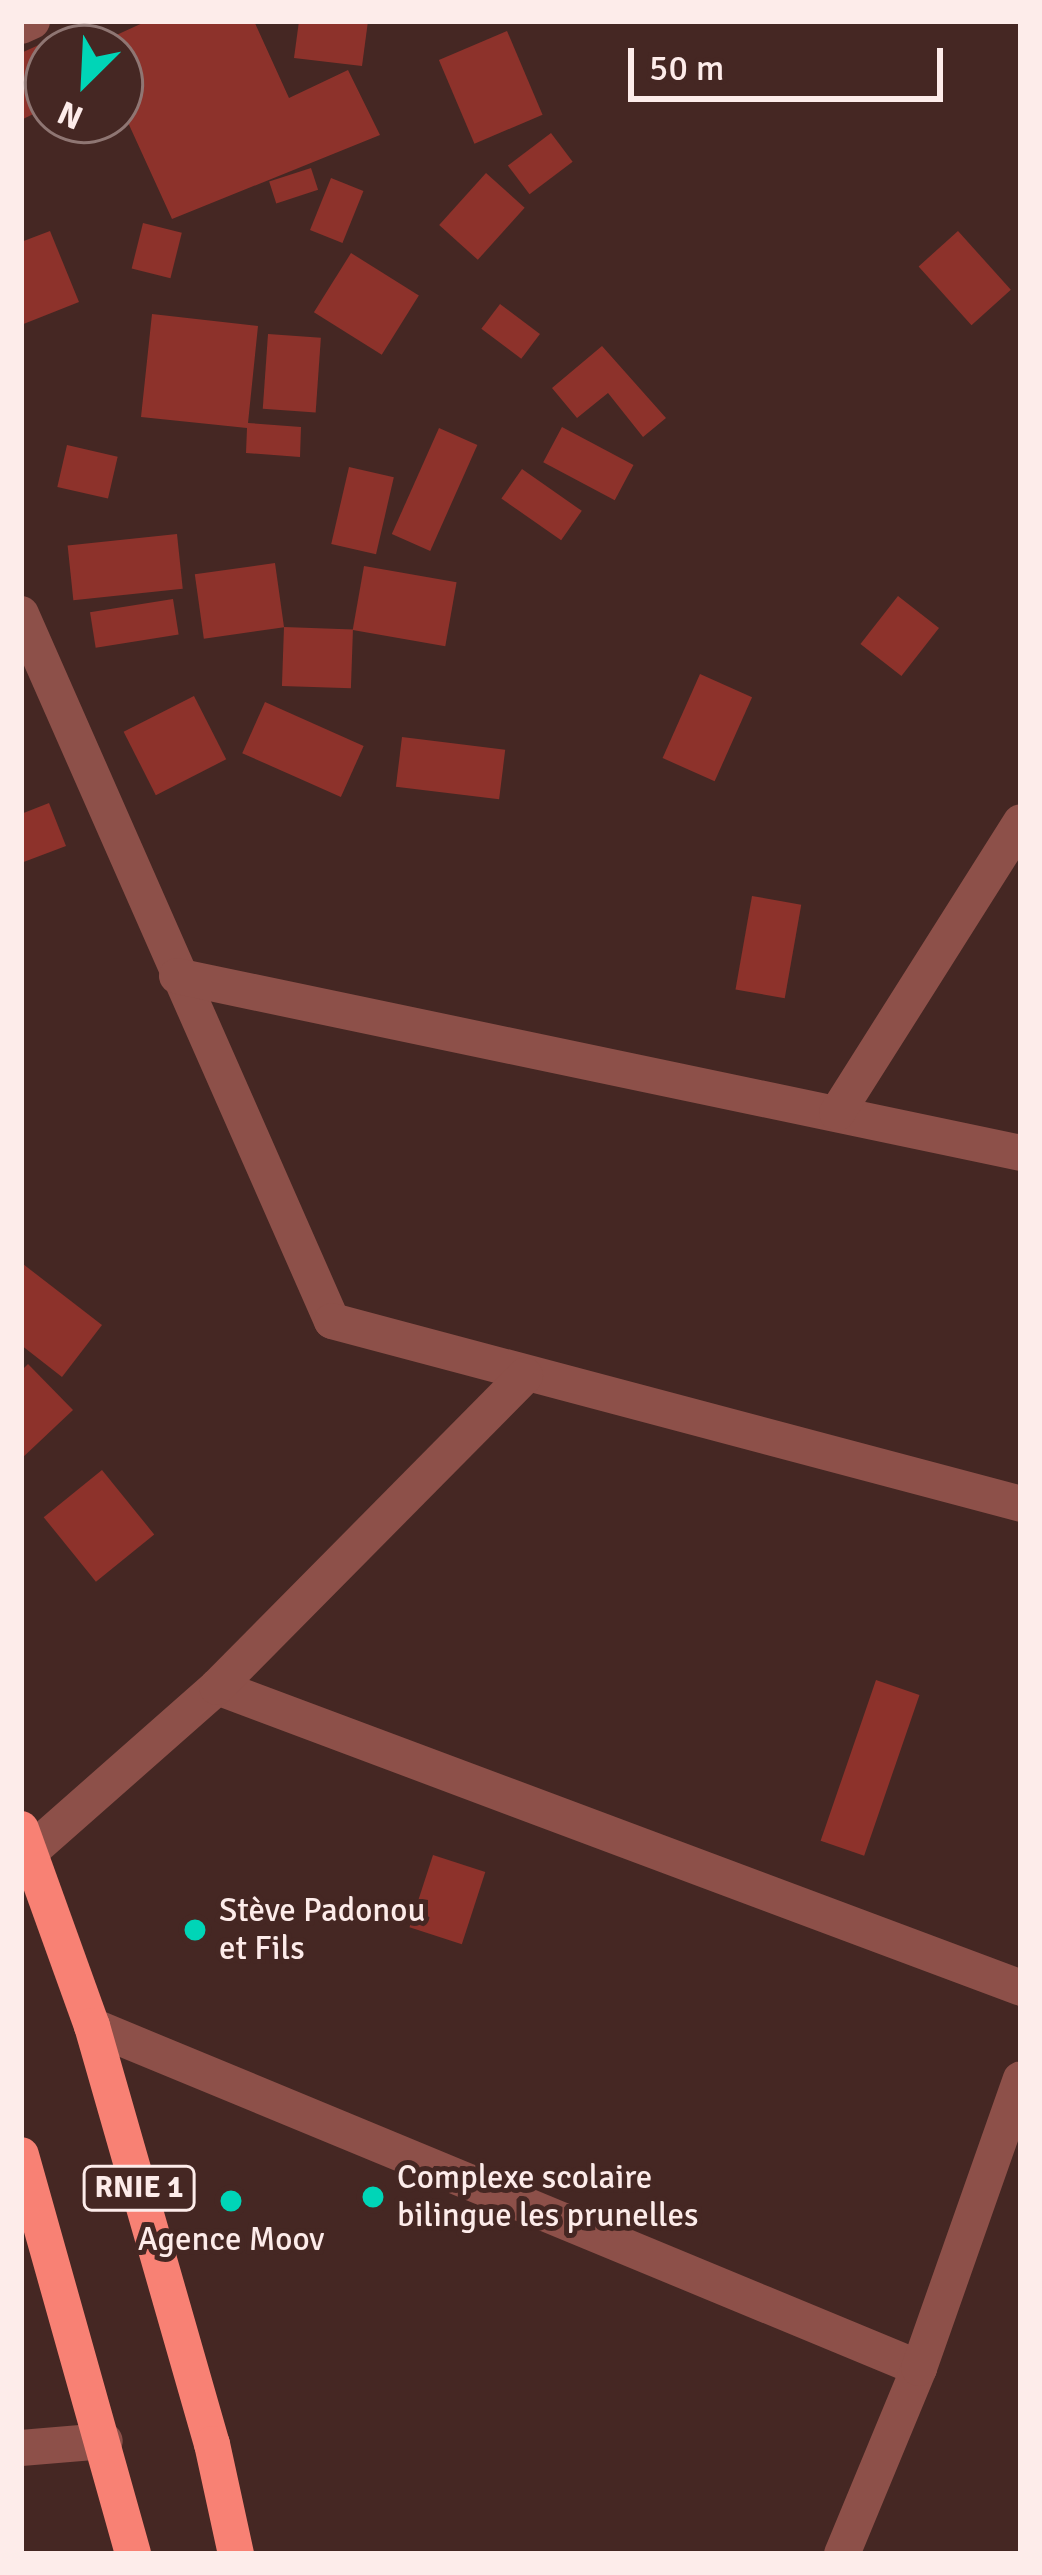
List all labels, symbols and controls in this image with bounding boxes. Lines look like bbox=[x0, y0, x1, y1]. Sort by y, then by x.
north arrow bbox=[24, 24, 144, 144]
scale bar bbox=[634, 24, 949, 98]
text: 50 m bbox=[649, 46, 725, 91]
text: N bbox=[52, 91, 89, 138]
place label: Stève Padonou et Fils bbox=[219, 1891, 426, 1969]
marker: Stève Padonou et Fils bbox=[182, 1917, 208, 1943]
place label: Complexe scolaire bilingue les prunelles bbox=[397, 2158, 698, 2236]
road number: RNIE 1 bbox=[82, 2164, 196, 2212]
marker: Complexe scolaire bilingue les prunelles bbox=[360, 2184, 386, 2210]
marker: Agence Moov bbox=[218, 2188, 244, 2214]
place label: Agence Moov bbox=[138, 2220, 324, 2260]

